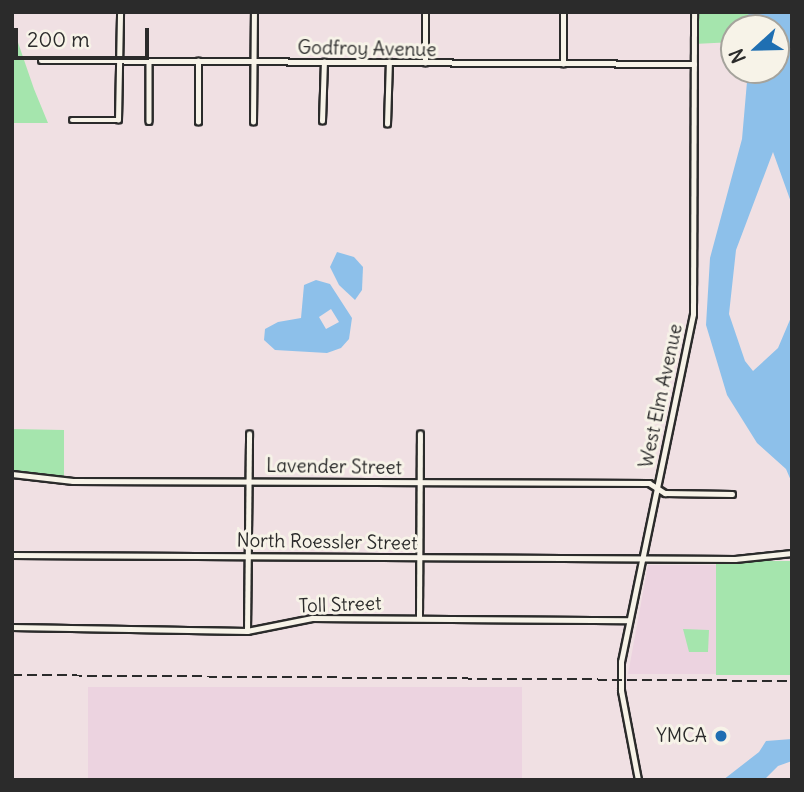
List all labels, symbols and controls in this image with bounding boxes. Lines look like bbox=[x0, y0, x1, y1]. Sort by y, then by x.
scale bar bbox=[18, 14, 152, 58]
north arrow bbox=[720, 14, 790, 84]
text: 200 m bbox=[27, 26, 90, 53]
street label: Godfroy Avenue bbox=[297, 36, 437, 62]
text: N bbox=[724, 46, 751, 67]
street label: West Elm Avenue bbox=[635, 322, 687, 470]
street label: Lavender Street bbox=[266, 454, 402, 480]
street label: North Roessler Street bbox=[236, 529, 418, 555]
street label: Toll Street bbox=[298, 592, 382, 618]
place label: YMCA bbox=[656, 725, 707, 747]
marker: YMCA bbox=[713, 728, 729, 744]

